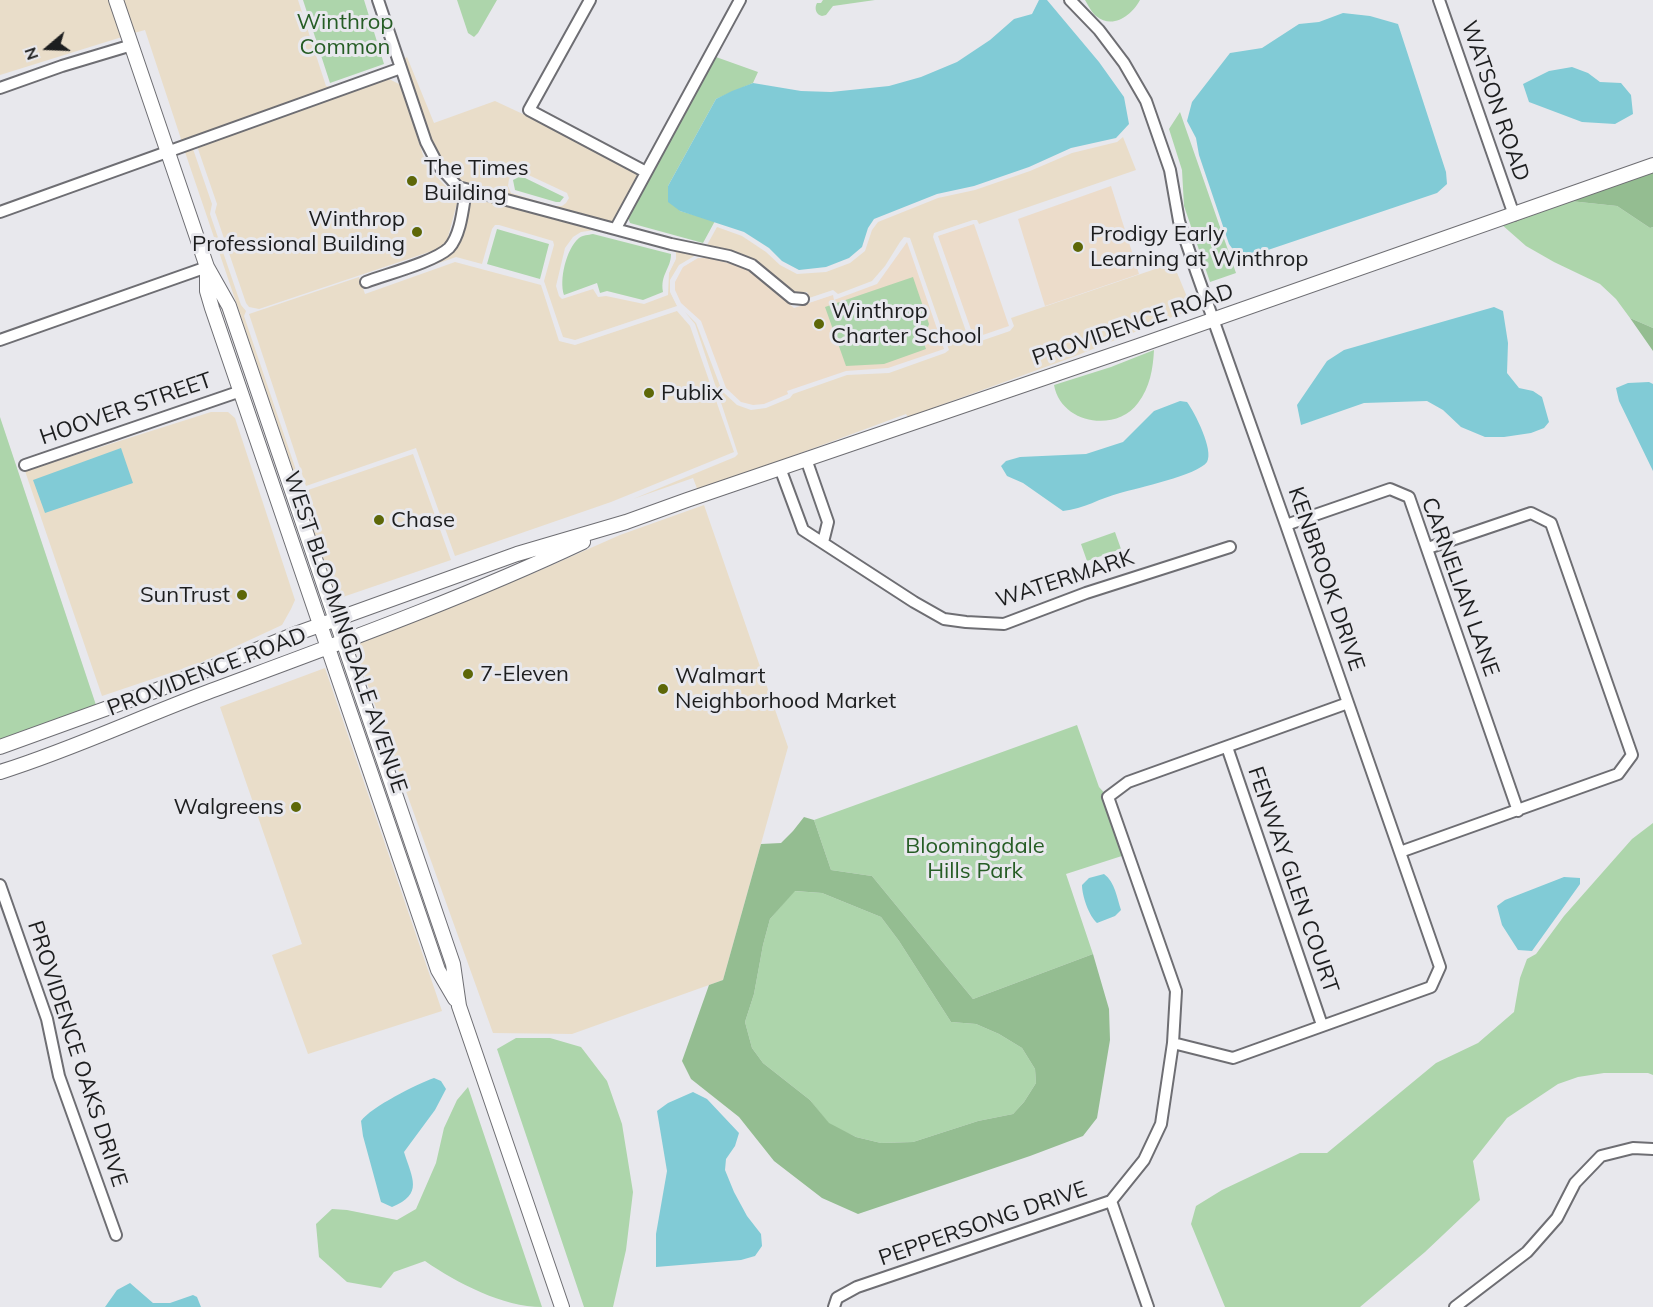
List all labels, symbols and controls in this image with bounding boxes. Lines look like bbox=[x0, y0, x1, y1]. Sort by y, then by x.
park label: Winthrop Common bbox=[297, 9, 393, 60]
street label: WATSON ROAD bbox=[1455, 17, 1535, 185]
north arrow bbox=[18, 18, 78, 78]
text: N bbox=[20, 45, 42, 63]
place label: The Times Building bbox=[424, 155, 529, 206]
marker: The Times Building bbox=[405, 174, 419, 188]
place label: Winthrop Professional Building bbox=[192, 206, 405, 258]
place label: Prodigy Early Learning at Winthrop bbox=[1090, 221, 1308, 272]
marker: Winthrop Professional Building bbox=[410, 225, 424, 239]
marker: Prodigy Early Learning at Winthrop bbox=[1071, 240, 1085, 254]
street label: PROVIDENCE ROAD bbox=[1029, 278, 1237, 372]
place label: Winthrop Charter School bbox=[831, 298, 982, 350]
marker: Winthrop Charter School bbox=[812, 317, 826, 331]
street label: HOOVER STREET bbox=[36, 367, 216, 451]
place label: Publix bbox=[661, 380, 723, 406]
marker: Publix bbox=[642, 386, 656, 400]
street label: WEST BLOOMINGDALE AVENUE bbox=[277, 468, 413, 796]
street label: KENBROOK DRIVE bbox=[1282, 484, 1370, 674]
street label: CARNELIAN LANE bbox=[1415, 494, 1505, 680]
place label: Chase bbox=[391, 507, 455, 533]
marker: Chase bbox=[372, 513, 386, 527]
street label: WATERMARK bbox=[993, 544, 1137, 614]
place label: SunTrust bbox=[140, 582, 230, 608]
marker: SunTrust bbox=[235, 588, 249, 602]
street label: PROVIDENCE ROAD bbox=[104, 622, 310, 722]
place label: 7-Eleven bbox=[480, 661, 569, 687]
place label: Walmart Neighborhood Market bbox=[675, 663, 896, 714]
marker: 7-Eleven bbox=[461, 667, 475, 681]
marker: Walmart Neighborhood Market bbox=[656, 682, 670, 696]
street label: FENWAY GLEN COURT bbox=[1242, 763, 1344, 997]
place label: Walgreens bbox=[174, 794, 284, 820]
marker: Walgreens bbox=[289, 800, 303, 814]
park label: Bloomingdale Hills Park bbox=[905, 833, 1045, 884]
street label: PROVIDENCE OAKS DRIVE bbox=[21, 918, 133, 1190]
street label: PEPPERSONG DRIVE bbox=[875, 1176, 1091, 1272]

